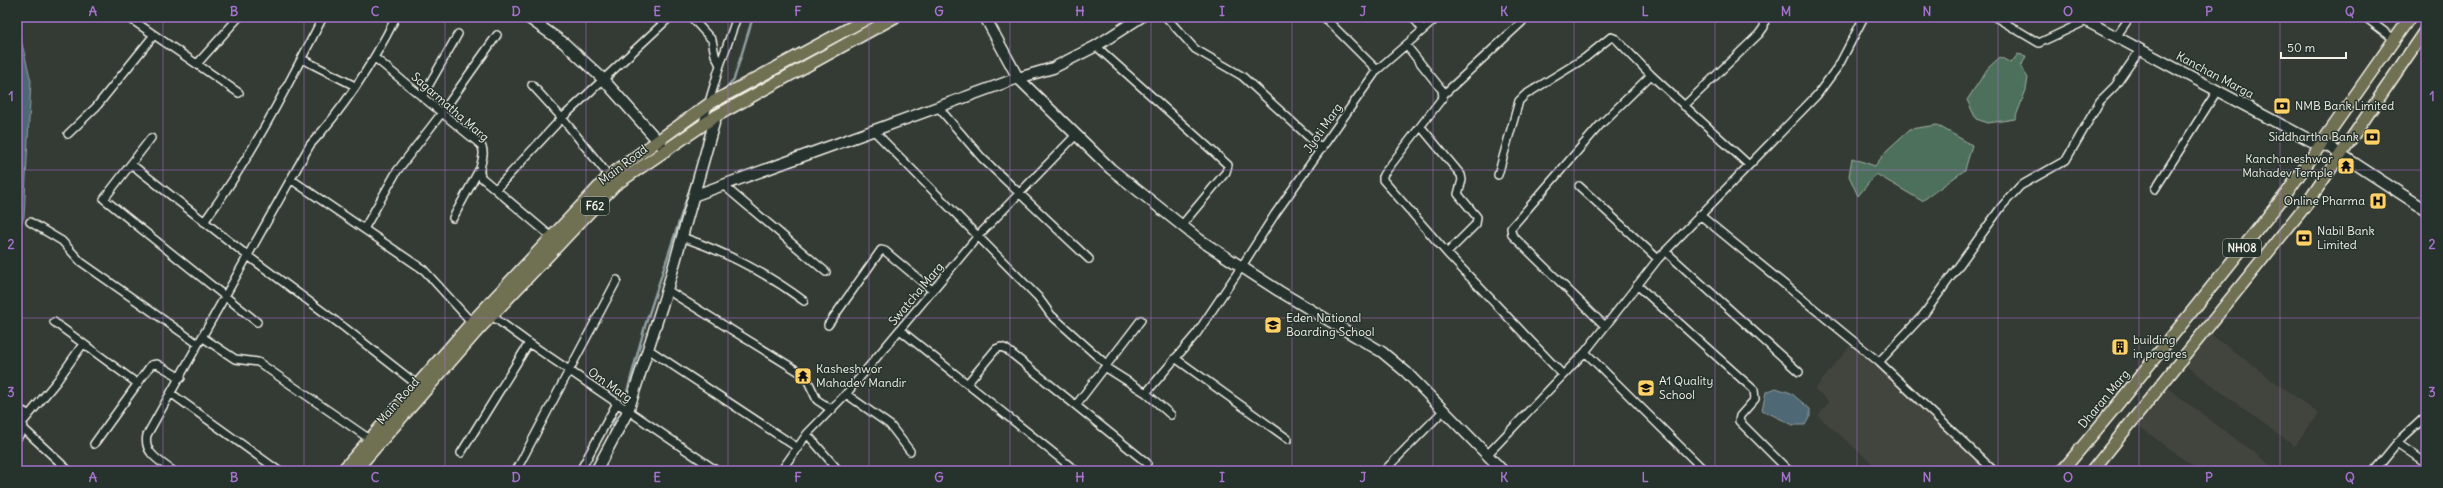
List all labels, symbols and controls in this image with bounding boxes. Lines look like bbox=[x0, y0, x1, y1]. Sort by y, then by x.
text: A bbox=[89, 3, 98, 20]
text: B bbox=[230, 3, 239, 20]
text: C bbox=[371, 3, 380, 20]
text: D bbox=[511, 3, 521, 20]
text: E bbox=[653, 3, 661, 20]
text: F bbox=[794, 3, 802, 20]
text: G bbox=[934, 3, 944, 20]
text: H bbox=[1075, 3, 1085, 20]
text: I bbox=[1219, 3, 1225, 20]
text: J bbox=[1360, 3, 1367, 20]
text: K bbox=[1500, 3, 1509, 20]
text: L bbox=[1641, 3, 1649, 20]
text: M bbox=[1781, 3, 1791, 20]
text: N bbox=[1923, 3, 1931, 20]
text: O bbox=[2063, 3, 2073, 20]
text: P bbox=[2205, 3, 2213, 20]
text: Q bbox=[2345, 3, 2355, 20]
scale bar bbox=[2281, 34, 2346, 60]
text: 50 m bbox=[2287, 40, 2316, 55]
street label: Kanchan Marga bbox=[2174, 48, 2257, 101]
street label: Sagarmatha Marg bbox=[408, 69, 492, 144]
text: 1 bbox=[8, 88, 14, 105]
text: 1 bbox=[2429, 88, 2435, 105]
bank icon: NMB Bank Limited bbox=[2272, 96, 2292, 116]
place label: NMB Bank Limited bbox=[2295, 98, 2394, 113]
street label: Jyoti Marg bbox=[1300, 100, 1345, 155]
bank icon: Siddhartha Bank bbox=[2362, 127, 2382, 147]
place label: Siddhartha Bank bbox=[2268, 129, 2359, 144]
street label: Main Road bbox=[595, 141, 650, 188]
place label: Kanchaneshwor Mahadev Temple bbox=[2242, 151, 2333, 180]
temple icon: Kanchaneshwor Mahadev Temple bbox=[2336, 156, 2356, 176]
hospital icon: Online Pharma bbox=[2368, 191, 2388, 211]
place label: Online Pharma bbox=[2284, 193, 2365, 208]
road number: F62 bbox=[581, 197, 609, 215]
place label: Nabil Bank Limited bbox=[2317, 223, 2375, 252]
bank icon: Nabil Bank Limited bbox=[2294, 228, 2314, 248]
text: 2 bbox=[7, 236, 15, 253]
text: 2 bbox=[2428, 236, 2436, 253]
road number: NH08 bbox=[2223, 239, 2261, 257]
street label: Swatcha Marg bbox=[885, 259, 946, 328]
place label: Eden National Boarding School bbox=[1286, 310, 1374, 339]
school or university icon: Eden National Boarding School bbox=[1263, 315, 1283, 335]
place label: building in progres bbox=[2133, 332, 2187, 361]
building icon: building in progres bbox=[2110, 337, 2130, 357]
place label: Kasheshwor Mahadev Mandir bbox=[816, 361, 907, 390]
street label: Om Marg bbox=[585, 364, 635, 405]
temple icon: Kasheshwor Mahadev Mandir bbox=[793, 366, 813, 386]
street label: Dharan Marg bbox=[2075, 366, 2132, 431]
place label: A1 Quality School bbox=[1659, 373, 1713, 402]
street label: Main Road bbox=[373, 374, 422, 427]
school or university icon: A1 Quality School bbox=[1636, 378, 1656, 398]
text: 3 bbox=[7, 384, 15, 401]
text: 3 bbox=[2428, 384, 2436, 401]
text: A bbox=[89, 469, 98, 486]
text: B bbox=[230, 469, 239, 486]
text: C bbox=[371, 469, 380, 486]
text: D bbox=[511, 469, 521, 486]
text: E bbox=[653, 469, 661, 486]
text: F bbox=[794, 469, 802, 486]
text: G bbox=[934, 469, 944, 486]
text: H bbox=[1075, 469, 1085, 486]
text: I bbox=[1219, 469, 1225, 486]
text: J bbox=[1360, 469, 1367, 486]
text: K bbox=[1500, 469, 1509, 486]
text: L bbox=[1641, 469, 1649, 486]
text: M bbox=[1781, 469, 1791, 486]
text: N bbox=[1923, 469, 1931, 486]
text: O bbox=[2063, 469, 2073, 486]
text: P bbox=[2205, 469, 2213, 486]
text: Q bbox=[2345, 469, 2355, 486]

